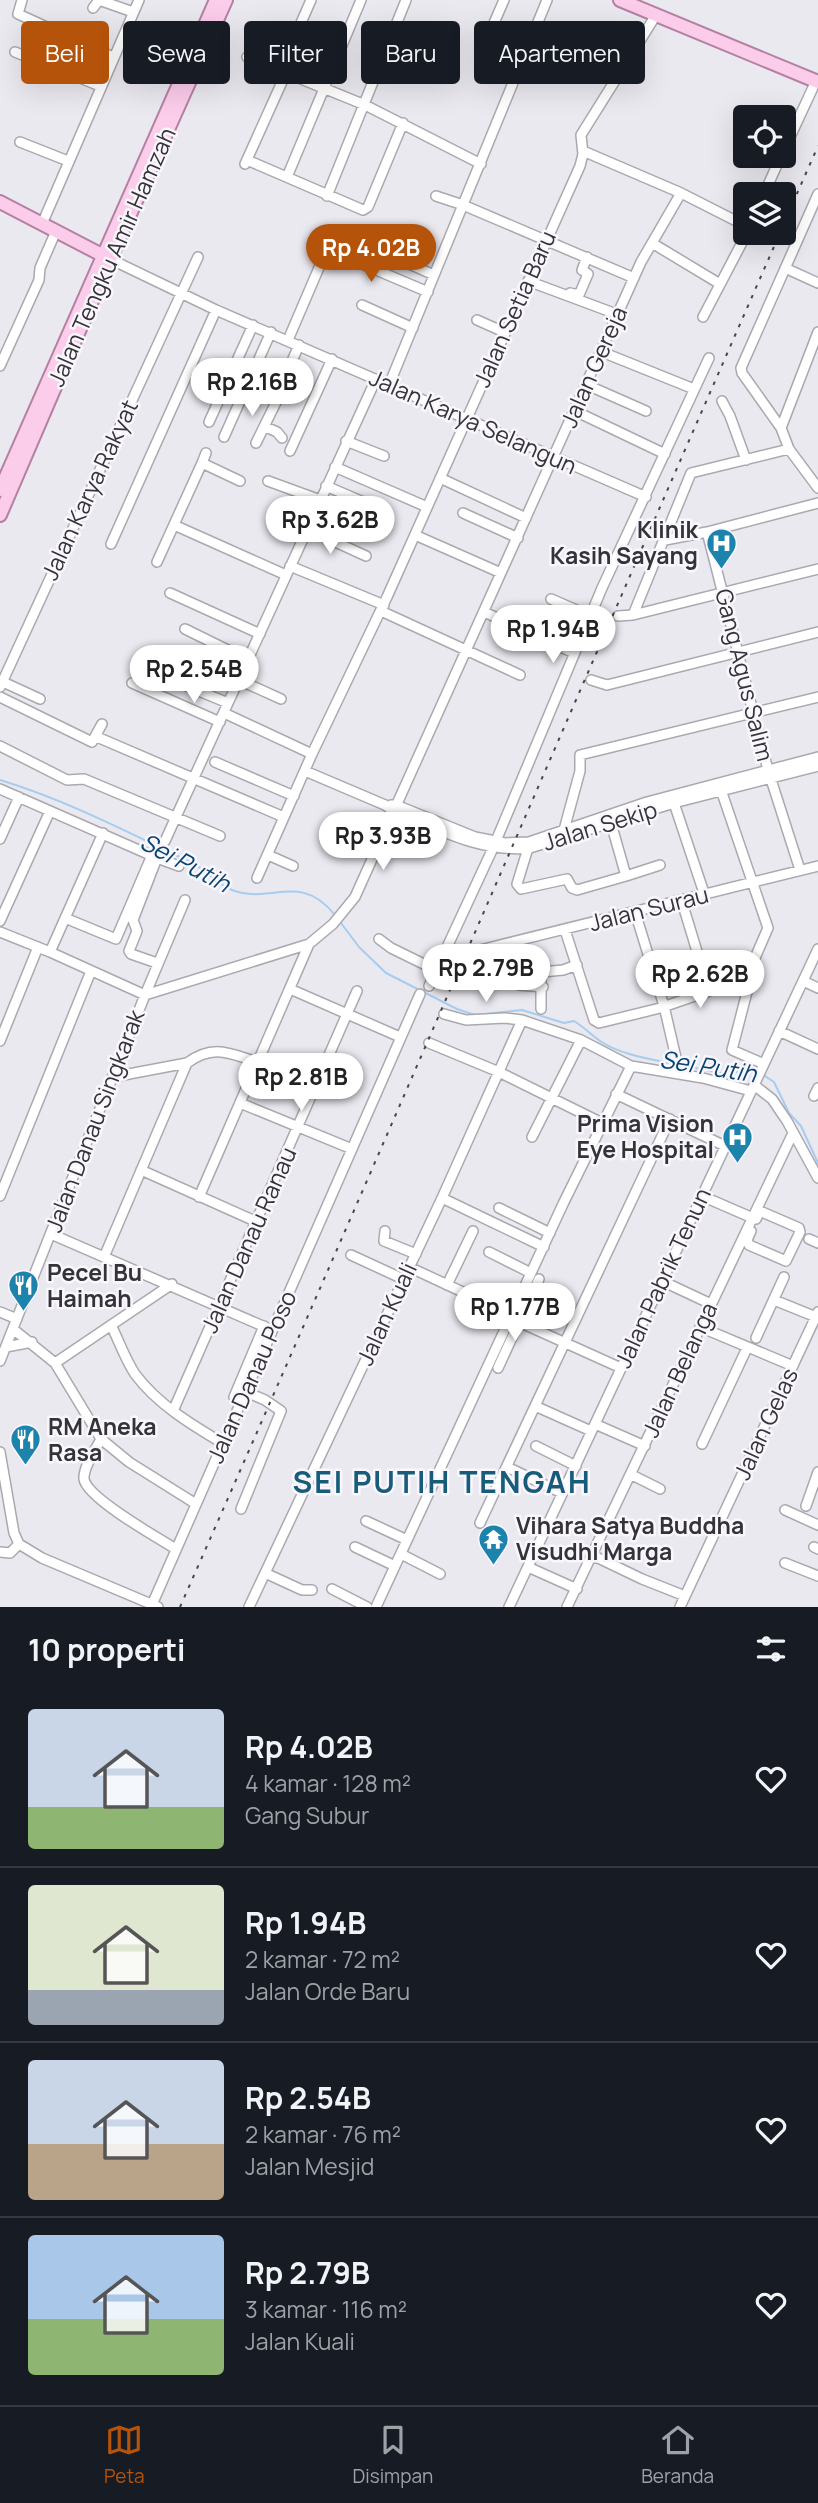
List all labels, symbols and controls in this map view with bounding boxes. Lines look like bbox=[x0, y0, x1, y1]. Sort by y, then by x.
chip: Beli bbox=[21, 21, 109, 84]
chip: Sewa bbox=[123, 21, 230, 84]
chip: Filter bbox=[244, 21, 347, 84]
chip: Baru bbox=[361, 21, 460, 84]
chip: Apartemen bbox=[474, 21, 645, 84]
map controls bbox=[733, 105, 796, 245]
button: locate bbox=[733, 105, 796, 168]
street label: Jalan Tengku Amir Hamzah bbox=[40, 122, 183, 391]
button: layers bbox=[733, 182, 796, 245]
pin: Rp 4.02B bbox=[299, 224, 443, 284]
street label: Jalan Setia Baru bbox=[465, 225, 563, 392]
text: Rp 4.02B bbox=[322, 231, 420, 263]
street label: Jalan Gereja bbox=[552, 301, 634, 432]
pin: Rp 2.16B bbox=[180, 358, 324, 418]
street label: Jalan Karya Selangun bbox=[365, 361, 582, 481]
text: Rp 2.16B bbox=[207, 365, 297, 397]
street label: Jalan Karya Rakyat bbox=[33, 394, 145, 585]
pin: Rp 3.62B bbox=[258, 496, 402, 556]
text: Rp 3.62B bbox=[282, 503, 378, 535]
place label: Klinik Kasih Sayang bbox=[550, 513, 699, 571]
hospital icon: Klinik Kasih Sayang bbox=[704, 526, 738, 570]
street label: Gang Agus Salim bbox=[708, 585, 782, 764]
pin: Rp 1.94B bbox=[481, 606, 625, 665]
text: Rp 1.94B bbox=[507, 612, 599, 644]
pin: Rp 2.54B bbox=[122, 646, 266, 705]
text: Rp 2.54B bbox=[146, 652, 242, 684]
street label: Jalan Sekip bbox=[539, 793, 661, 858]
pin: Rp 3.93B bbox=[311, 812, 455, 872]
text: Rp 3.93B bbox=[335, 819, 431, 851]
water label: Sei Putih bbox=[135, 824, 237, 899]
street label: Jalan Surau bbox=[586, 878, 712, 938]
pin: Rp 2.79B bbox=[414, 944, 558, 1004]
pin: Rp 2.62B bbox=[628, 950, 772, 1010]
text: Rp 2.79B bbox=[438, 951, 534, 983]
text: Rp 2.62B bbox=[651, 957, 749, 989]
street label: Jalan Danau Singkarak bbox=[37, 1004, 151, 1236]
water label: Sei Putih bbox=[658, 1042, 760, 1090]
pin: Rp 2.81B bbox=[229, 1054, 373, 1113]
text: Rp 2.81B bbox=[254, 1060, 348, 1092]
place label: Prima Vision Eye Hospital bbox=[576, 1107, 714, 1165]
hospital icon: Prima Vision Eye Hospital bbox=[720, 1120, 754, 1164]
street label: Jalan Danau Ranau bbox=[193, 1142, 303, 1338]
street label: Jalan Pabrik Tenun bbox=[606, 1182, 718, 1373]
place label: Pecel Bu Haimah bbox=[47, 1256, 142, 1314]
street label: Jalan Kuali bbox=[348, 1257, 424, 1370]
restaurant icon: Pecel Bu Haimah bbox=[7, 1269, 41, 1313]
pin: Rp 1.77B bbox=[443, 1284, 587, 1343]
street label: Jalan Danau Poso bbox=[199, 1285, 303, 1468]
text: Rp 1.77B bbox=[470, 1290, 560, 1322]
street label: Jalan Belanga bbox=[634, 1297, 724, 1442]
street label: Jalan Gelas bbox=[725, 1363, 805, 1485]
place label: RM Aneka Rasa bbox=[48, 1410, 157, 1468]
restaurant icon: RM Aneka Rasa bbox=[8, 1423, 42, 1467]
district label: SEI PUTIH TENGAH bbox=[292, 1461, 592, 1502]
place label: Vihara Satya Buddha Visudhi Marga bbox=[516, 1509, 744, 1567]
temple icon: Vihara Satya Buddha Visudhi Marga bbox=[476, 1522, 510, 1566]
text: 10 properti bbox=[28, 1629, 186, 1670]
icon: filters bbox=[752, 1630, 790, 1668]
text: Rp 4.02B bbox=[245, 1726, 373, 1767]
icon: home bbox=[84, 1737, 168, 1821]
icon: heart bbox=[752, 1760, 790, 1798]
text: 4 kamar · 128 m² bbox=[245, 1767, 411, 1799]
text: Gang Subur bbox=[245, 1799, 369, 1831]
text: Rp 1.94B bbox=[245, 1902, 366, 1943]
icon: home bbox=[84, 1913, 168, 1997]
icon: heart bbox=[752, 1936, 790, 1974]
text: 2 kamar · 72 m² bbox=[245, 1943, 400, 1975]
text: Jalan Orde Baru bbox=[245, 1975, 410, 2007]
text: Rp 2.54B bbox=[245, 2077, 371, 2118]
icon: home bbox=[84, 2088, 168, 2172]
icon: heart bbox=[752, 2111, 790, 2149]
text: 2 kamar · 76 m² bbox=[245, 2118, 401, 2150]
text: Jalan Mesjid bbox=[245, 2150, 374, 2182]
text: Rp 2.79B bbox=[245, 2252, 370, 2293]
icon: home bbox=[84, 2263, 168, 2347]
icon: heart bbox=[752, 2286, 790, 2324]
text: 3 kamar · 116 m² bbox=[245, 2293, 407, 2325]
text: Jalan Kuali bbox=[245, 2325, 355, 2357]
tab: Peta bbox=[104, 2421, 145, 2489]
tab: Disimpan bbox=[353, 2421, 433, 2489]
tab: Beranda bbox=[641, 2421, 714, 2489]

